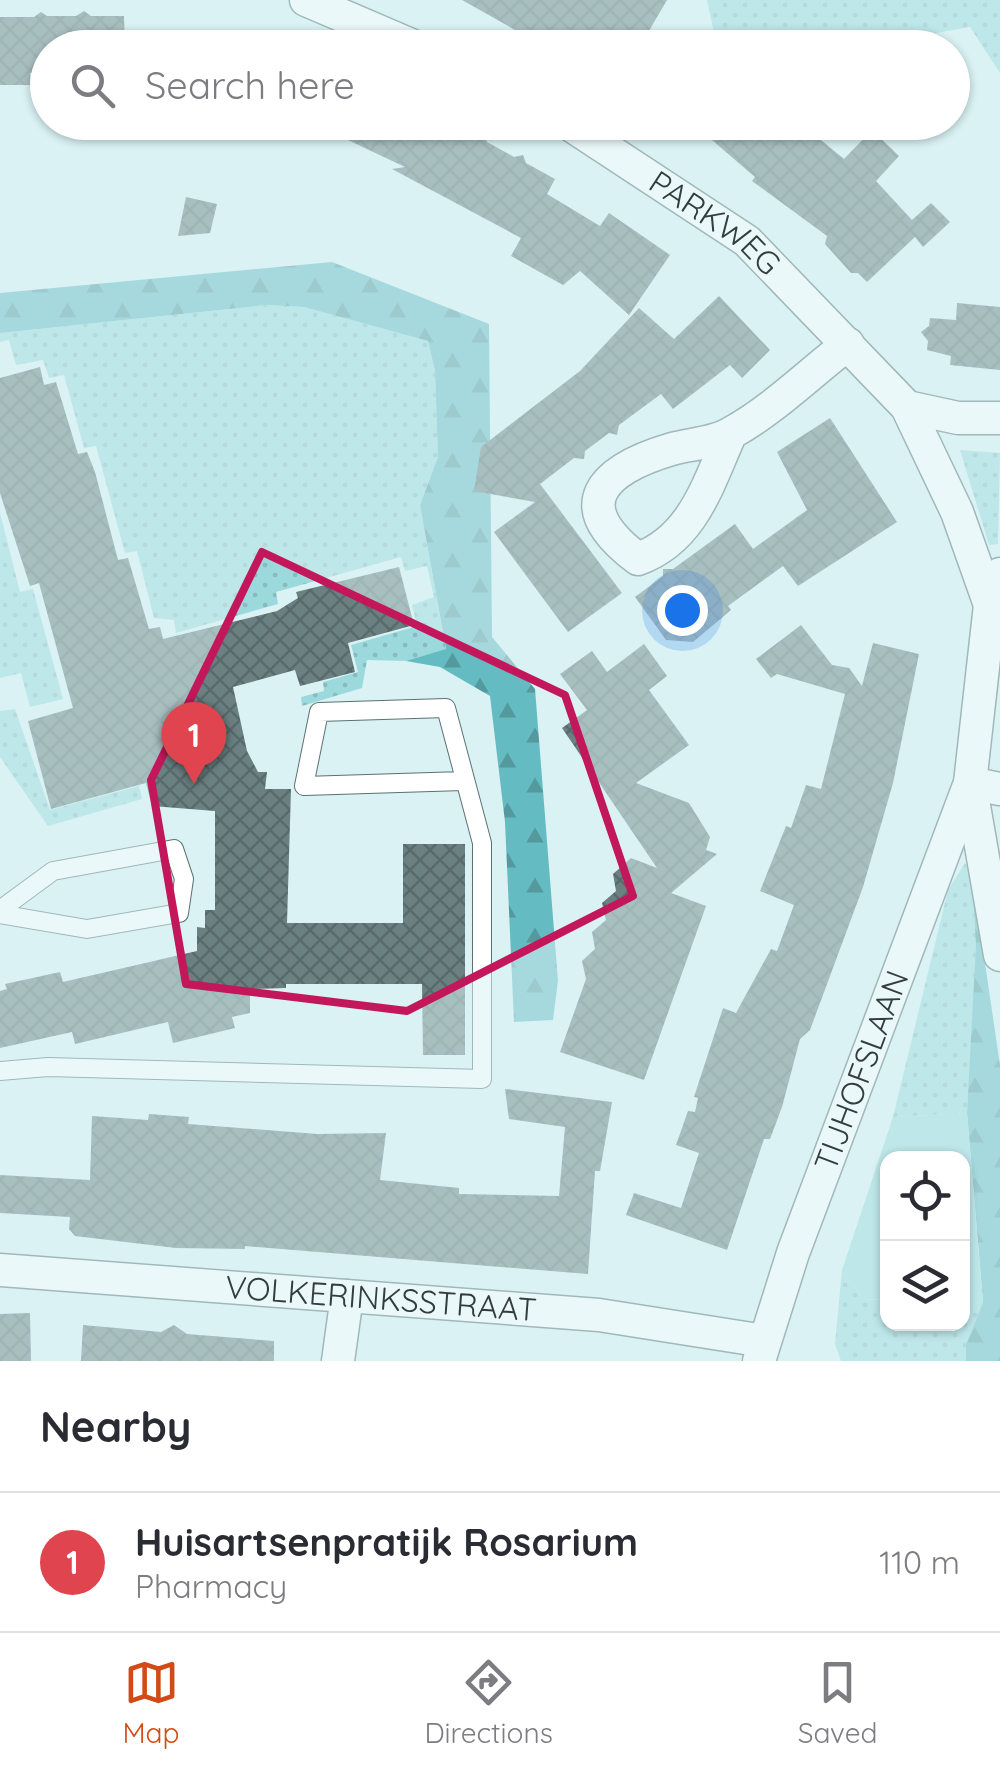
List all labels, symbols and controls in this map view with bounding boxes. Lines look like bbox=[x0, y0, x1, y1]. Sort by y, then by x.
search box bbox=[30, 30, 970, 140]
icon: search bbox=[65, 58, 120, 113]
text: Search here bbox=[145, 61, 355, 109]
street label: PARKWEG bbox=[642, 161, 790, 283]
your location bbox=[657, 585, 708, 636]
pin: 1 bbox=[162, 702, 226, 784]
street label: TIJHOFSLAAN bbox=[805, 965, 917, 1176]
map controls bbox=[880, 1151, 970, 1331]
button: locate bbox=[880, 1151, 970, 1241]
button: layers bbox=[880, 1241, 970, 1331]
street label: VOLKERINKSSTRAAT bbox=[224, 1266, 538, 1329]
text: Nearby bbox=[40, 1400, 191, 1453]
text: Huisartsenpratijk Rosarium bbox=[135, 1518, 638, 1566]
text: 1 bbox=[66, 1542, 79, 1582]
text: 110 m bbox=[879, 1542, 960, 1582]
text: Pharmacy bbox=[135, 1566, 287, 1606]
tab: Map bbox=[122, 1655, 180, 1750]
tab: Directions bbox=[424, 1655, 553, 1750]
tab: Saved bbox=[798, 1655, 878, 1750]

